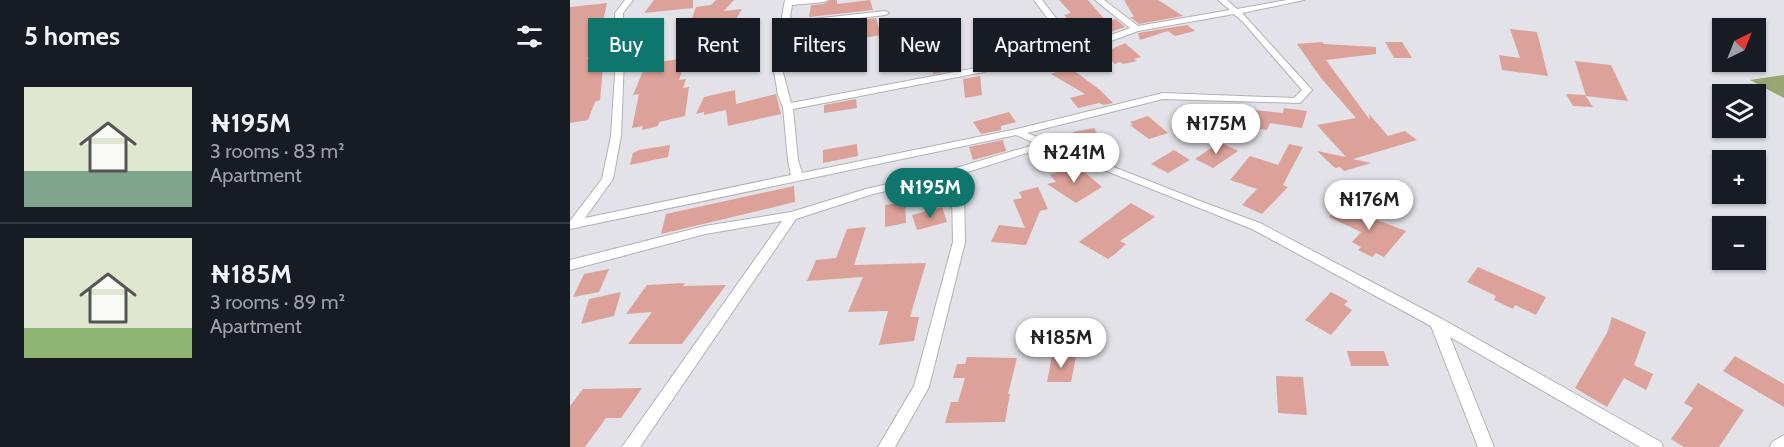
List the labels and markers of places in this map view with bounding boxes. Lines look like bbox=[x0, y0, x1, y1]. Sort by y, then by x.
pin: ₦175M bbox=[1174, 104, 1258, 155]
pin: ₦241M bbox=[1032, 133, 1116, 184]
pin: ₦195M bbox=[888, 168, 972, 219]
pin: ₦176M bbox=[1327, 180, 1411, 231]
pin: ₦185M bbox=[1019, 318, 1103, 369]

